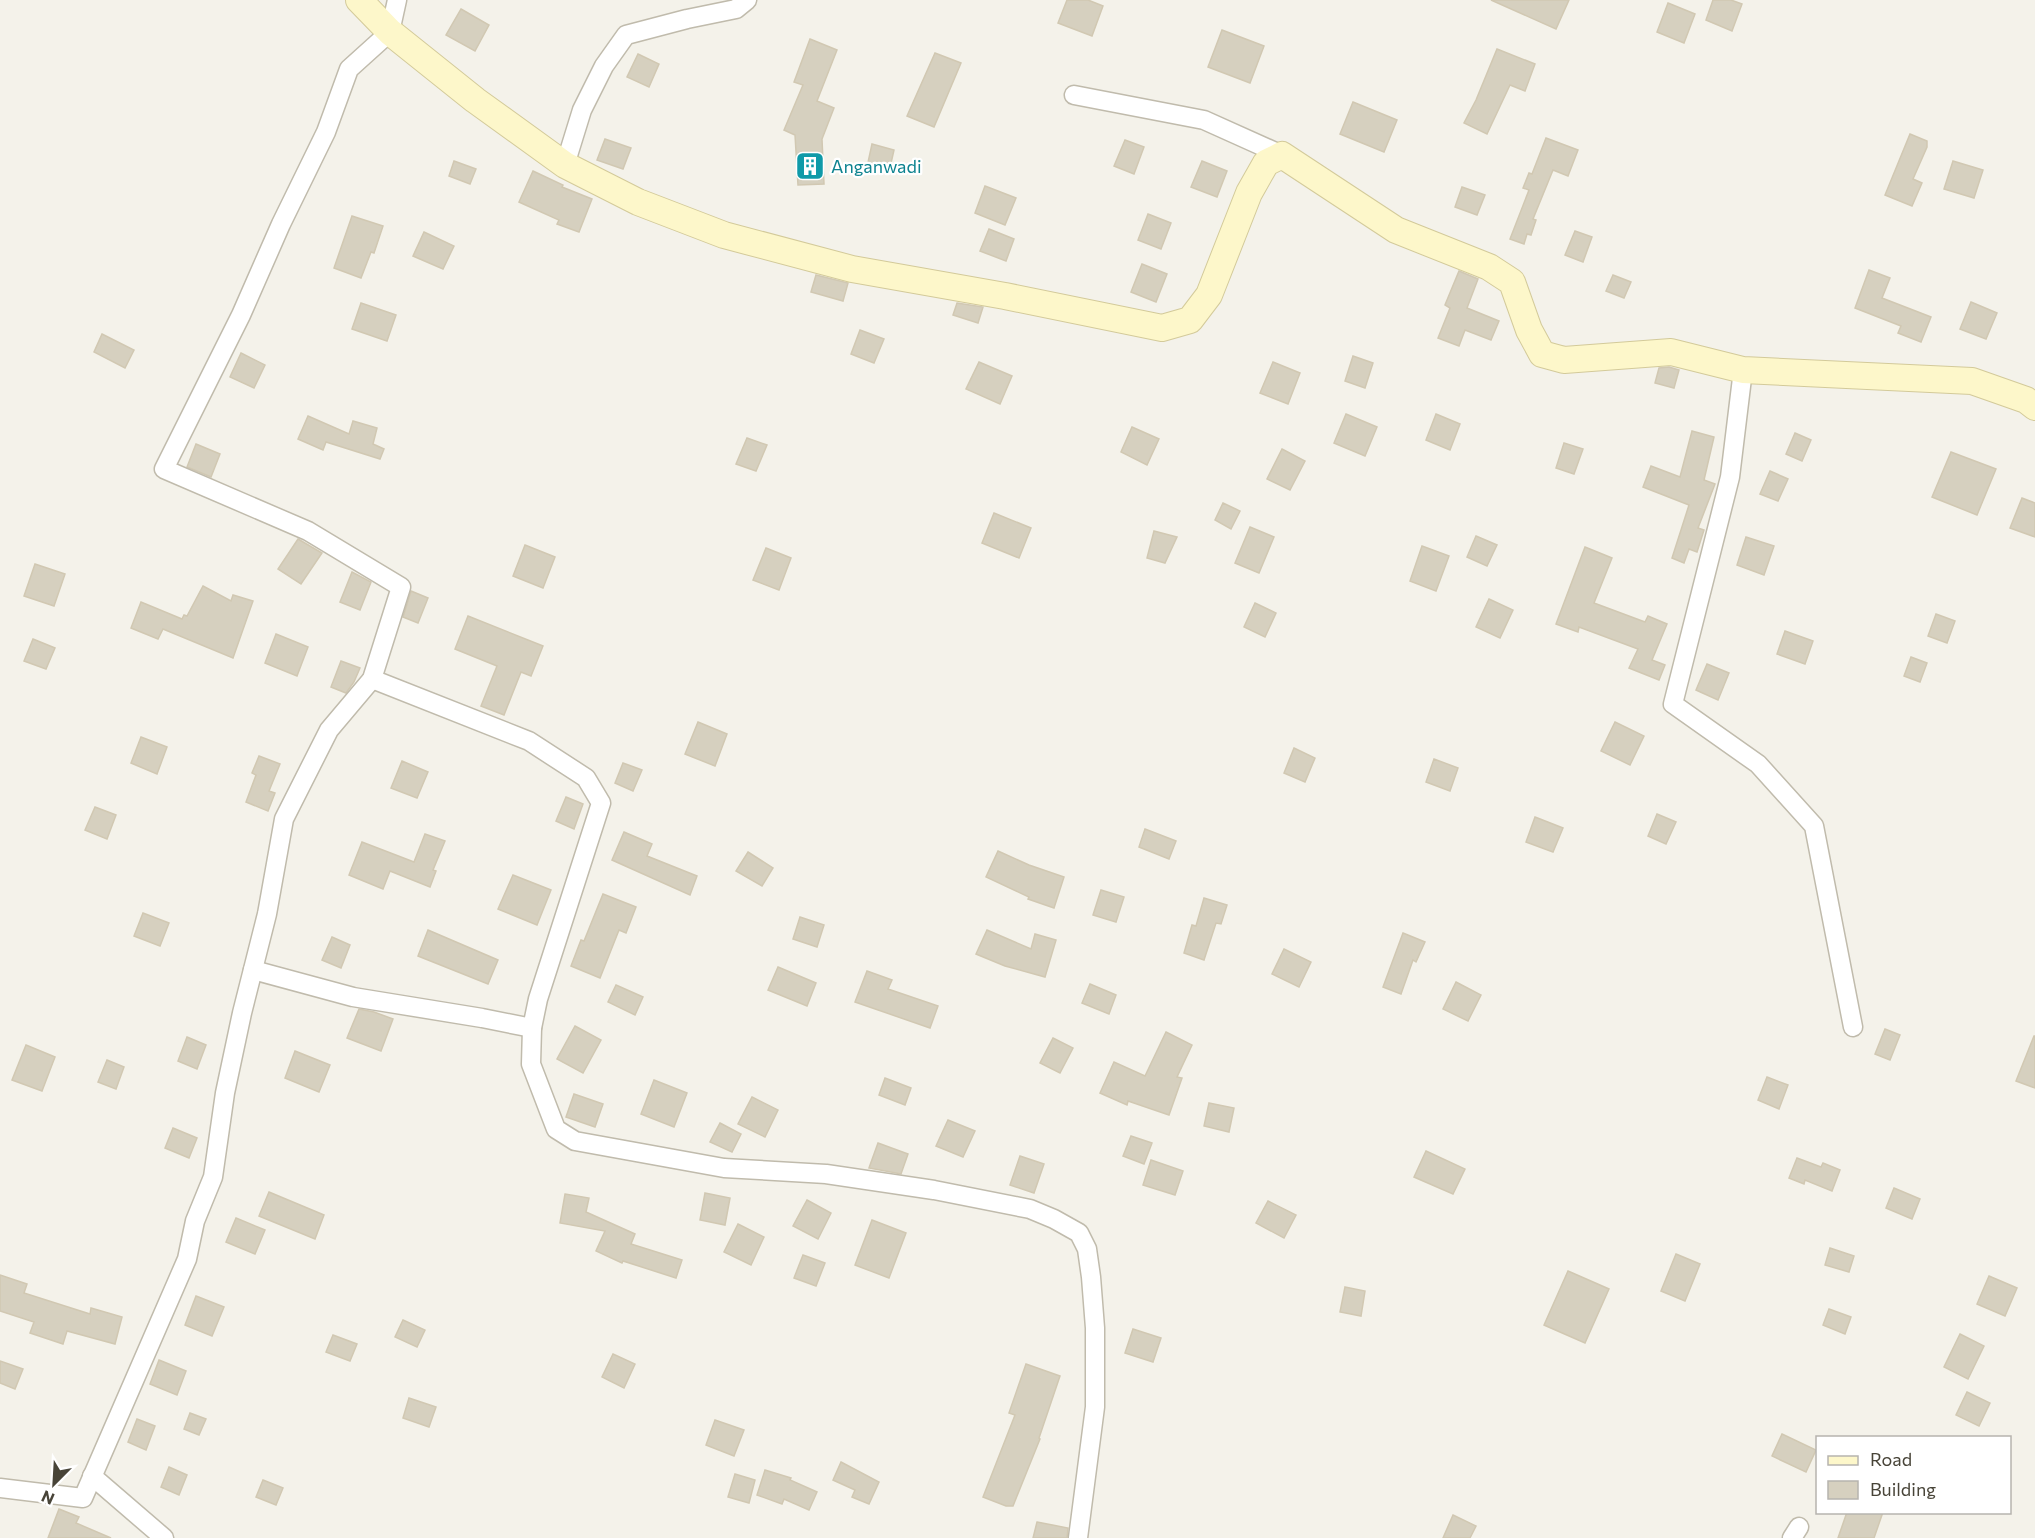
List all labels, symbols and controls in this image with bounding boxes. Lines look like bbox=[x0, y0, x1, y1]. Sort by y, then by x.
building icon: Anganwadi bbox=[794, 150, 826, 182]
place label: Anganwadi bbox=[831, 155, 922, 177]
legend bbox=[1816, 1436, 2011, 1514]
text: Road bbox=[1870, 1448, 1912, 1470]
north arrow bbox=[24, 1454, 84, 1514]
text: Building bbox=[1870, 1478, 1936, 1500]
text: N bbox=[38, 1487, 57, 1509]

